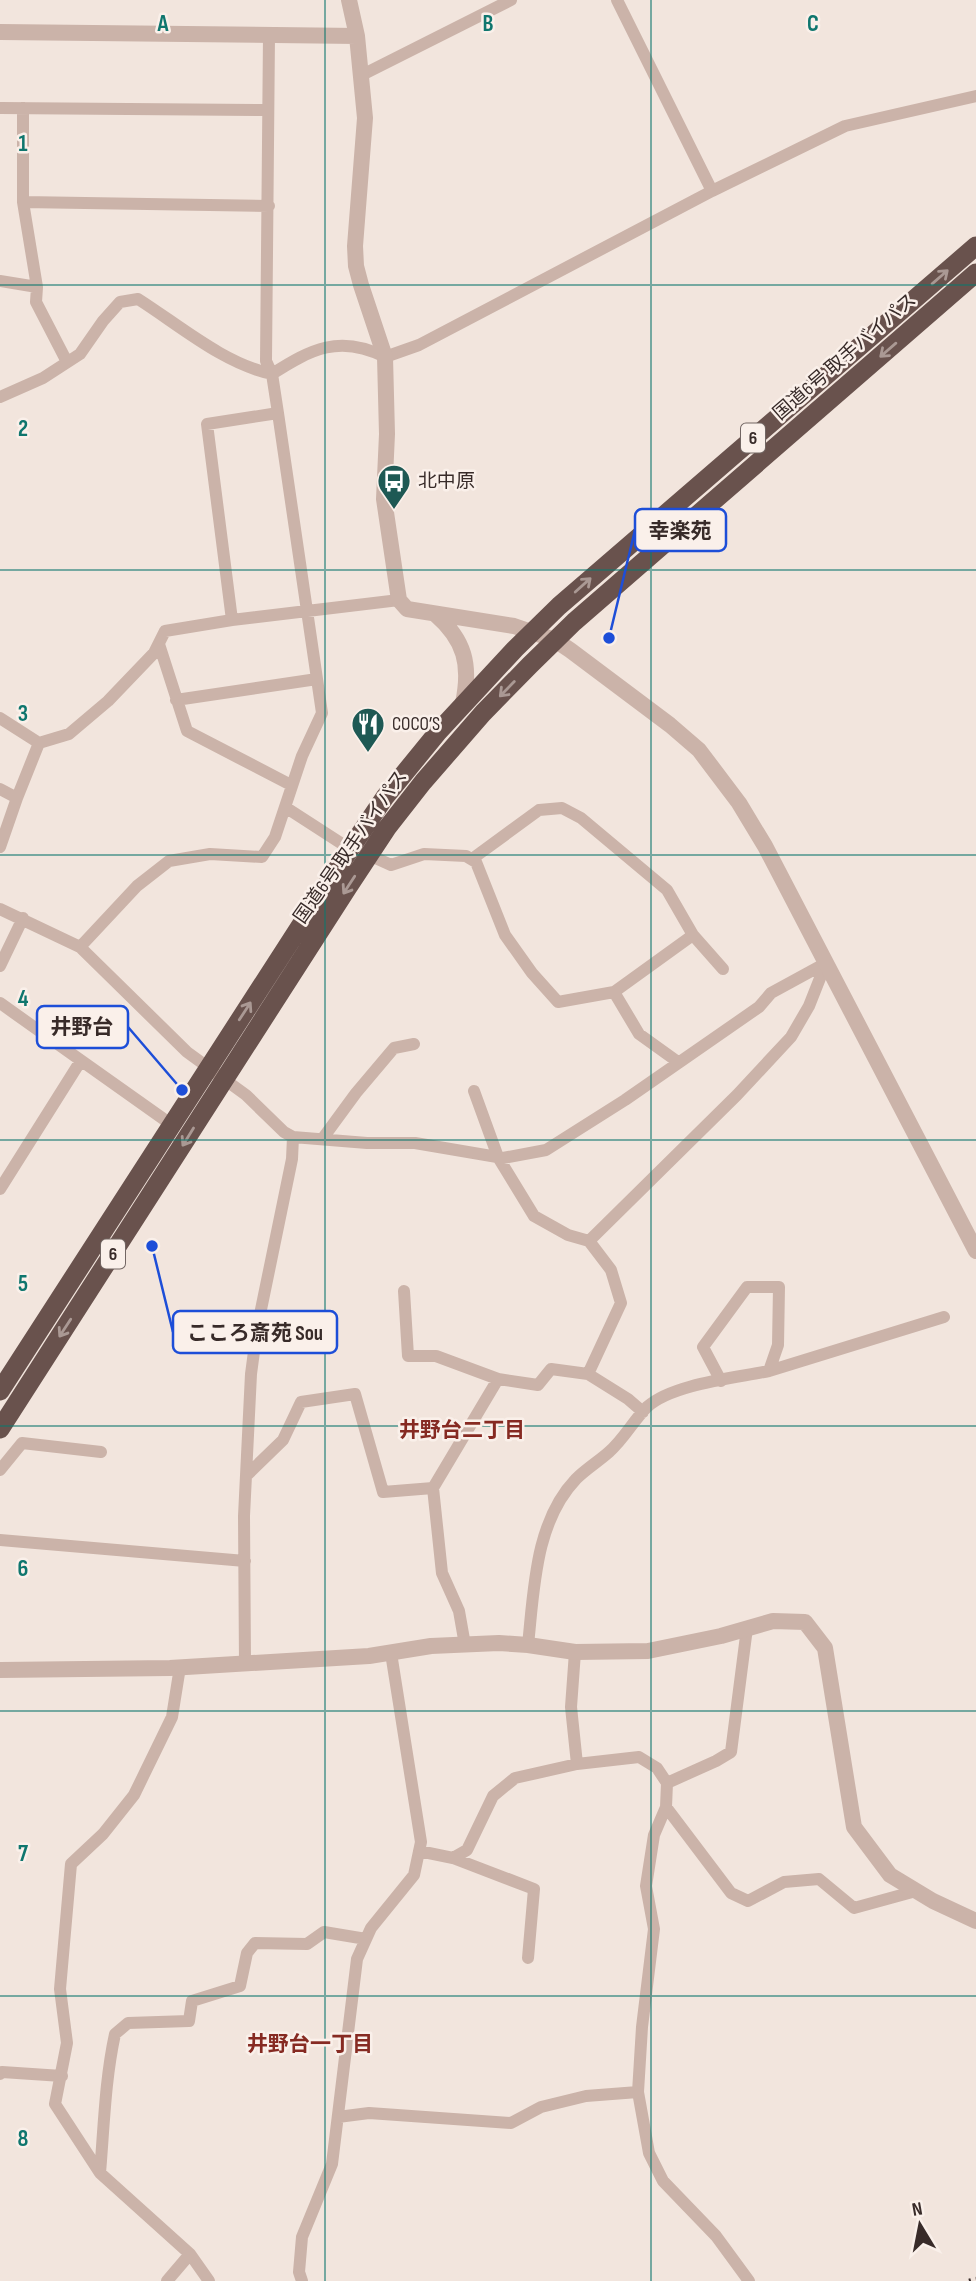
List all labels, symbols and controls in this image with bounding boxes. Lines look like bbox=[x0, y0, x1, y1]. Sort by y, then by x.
text: A bbox=[157, 10, 170, 38]
text: B bbox=[483, 10, 494, 38]
text: C bbox=[807, 10, 819, 38]
text: 1 bbox=[18, 130, 28, 158]
one-way arrow bbox=[931, 269, 949, 285]
street label: 国道6号 取手バイパス bbox=[769, 289, 921, 425]
one-way arrow bbox=[879, 342, 897, 358]
text: 2 bbox=[18, 415, 28, 443]
road number: 6 bbox=[741, 424, 765, 452]
bus stop icon: 北中原 bbox=[375, 462, 413, 511]
place label: 北中原 bbox=[418, 470, 475, 493]
callout: 幸楽苑 bbox=[635, 509, 726, 551]
text: 幸楽苑 bbox=[649, 519, 712, 544]
one-way arrow bbox=[574, 577, 591, 594]
one-way arrow bbox=[498, 680, 515, 697]
text: 3 bbox=[18, 700, 28, 728]
restaurant icon: COCO’S bbox=[349, 705, 387, 754]
place label: COCO’S bbox=[392, 713, 440, 736]
street label: 国道6号 取手バイパス bbox=[289, 766, 413, 928]
one-way arrow bbox=[342, 875, 357, 894]
text: 4 bbox=[18, 985, 29, 1013]
one-way arrow bbox=[238, 1001, 252, 1021]
callout: 井野台 bbox=[37, 1006, 128, 1048]
text: 井野台 bbox=[51, 1015, 114, 1040]
one-way arrow bbox=[181, 1126, 195, 1146]
road number: 6 bbox=[101, 1240, 125, 1268]
text: 5 bbox=[18, 1270, 28, 1298]
callout: こころ斎苑 Sou bbox=[173, 1311, 337, 1353]
one-way arrow bbox=[58, 1318, 73, 1337]
text: こころ斎苑 Sou bbox=[187, 1321, 323, 1346]
district label: 井野台二丁目 bbox=[399, 1418, 525, 1443]
text: 6 bbox=[18, 1555, 28, 1583]
text: 7 bbox=[18, 1840, 28, 1868]
district label: 井野台一丁目 bbox=[247, 2032, 373, 2057]
text: 8 bbox=[18, 2125, 29, 2153]
north arrow bbox=[885, 2190, 955, 2260]
text: N bbox=[910, 2198, 924, 2222]

